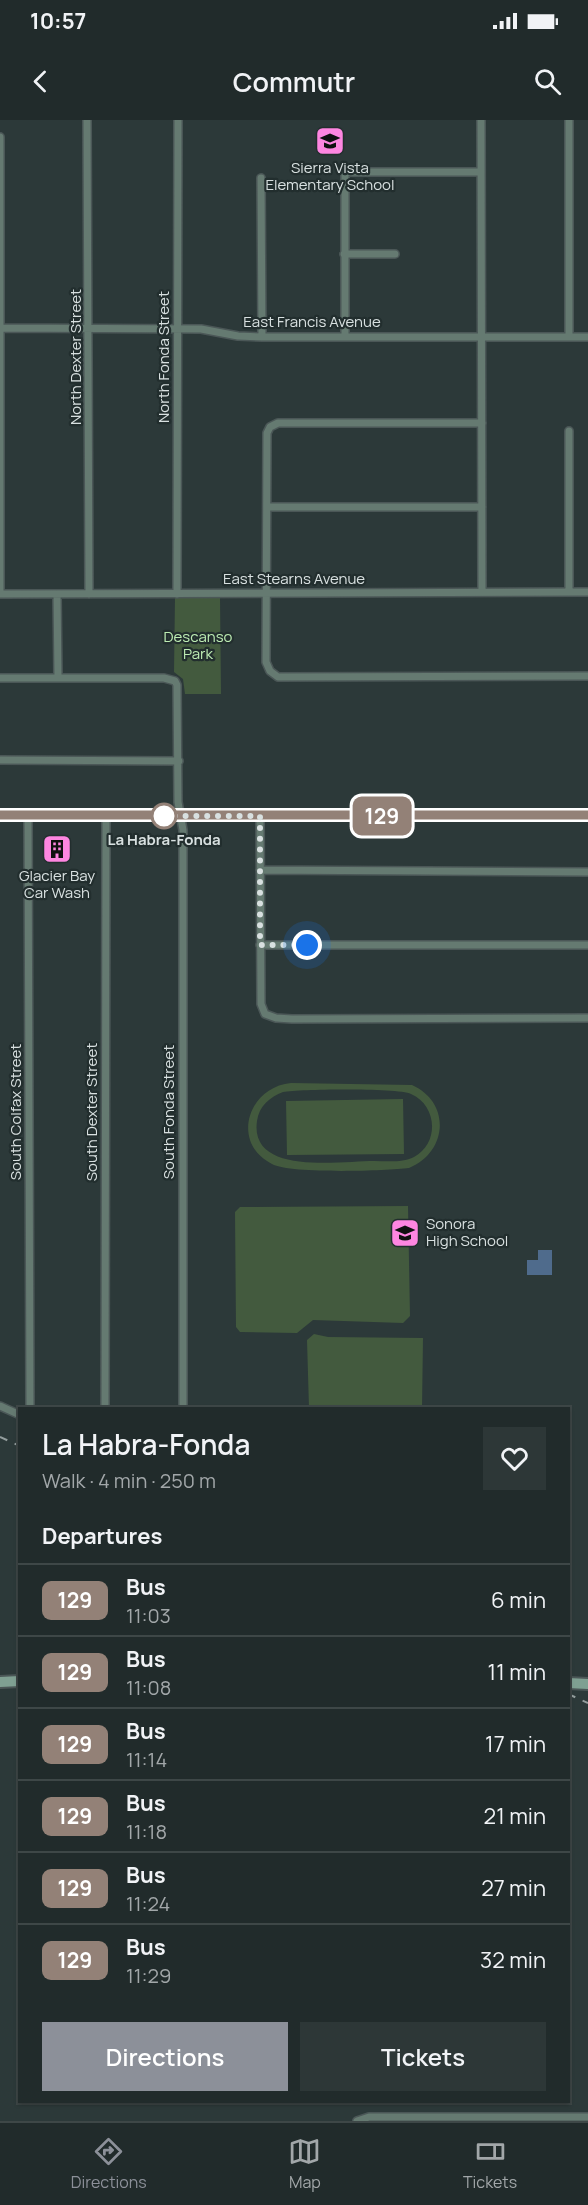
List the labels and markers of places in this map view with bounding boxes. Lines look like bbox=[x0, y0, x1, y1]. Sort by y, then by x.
school or university icon: Sierra Vista Elementary School bbox=[314, 125, 346, 157]
place label: Sierra Vista Elementary School bbox=[266, 157, 394, 195]
marker: La Habra-Fonda bbox=[151, 803, 177, 829]
place label: La Habra-Fonda bbox=[107, 829, 221, 850]
building icon: Glacier Bay Car Wash bbox=[41, 833, 73, 865]
place label: Glacier Bay Car Wash bbox=[19, 865, 95, 903]
place label: Sonora High School bbox=[426, 1213, 508, 1251]
school or university icon: Sonora High School bbox=[389, 1217, 421, 1249]

